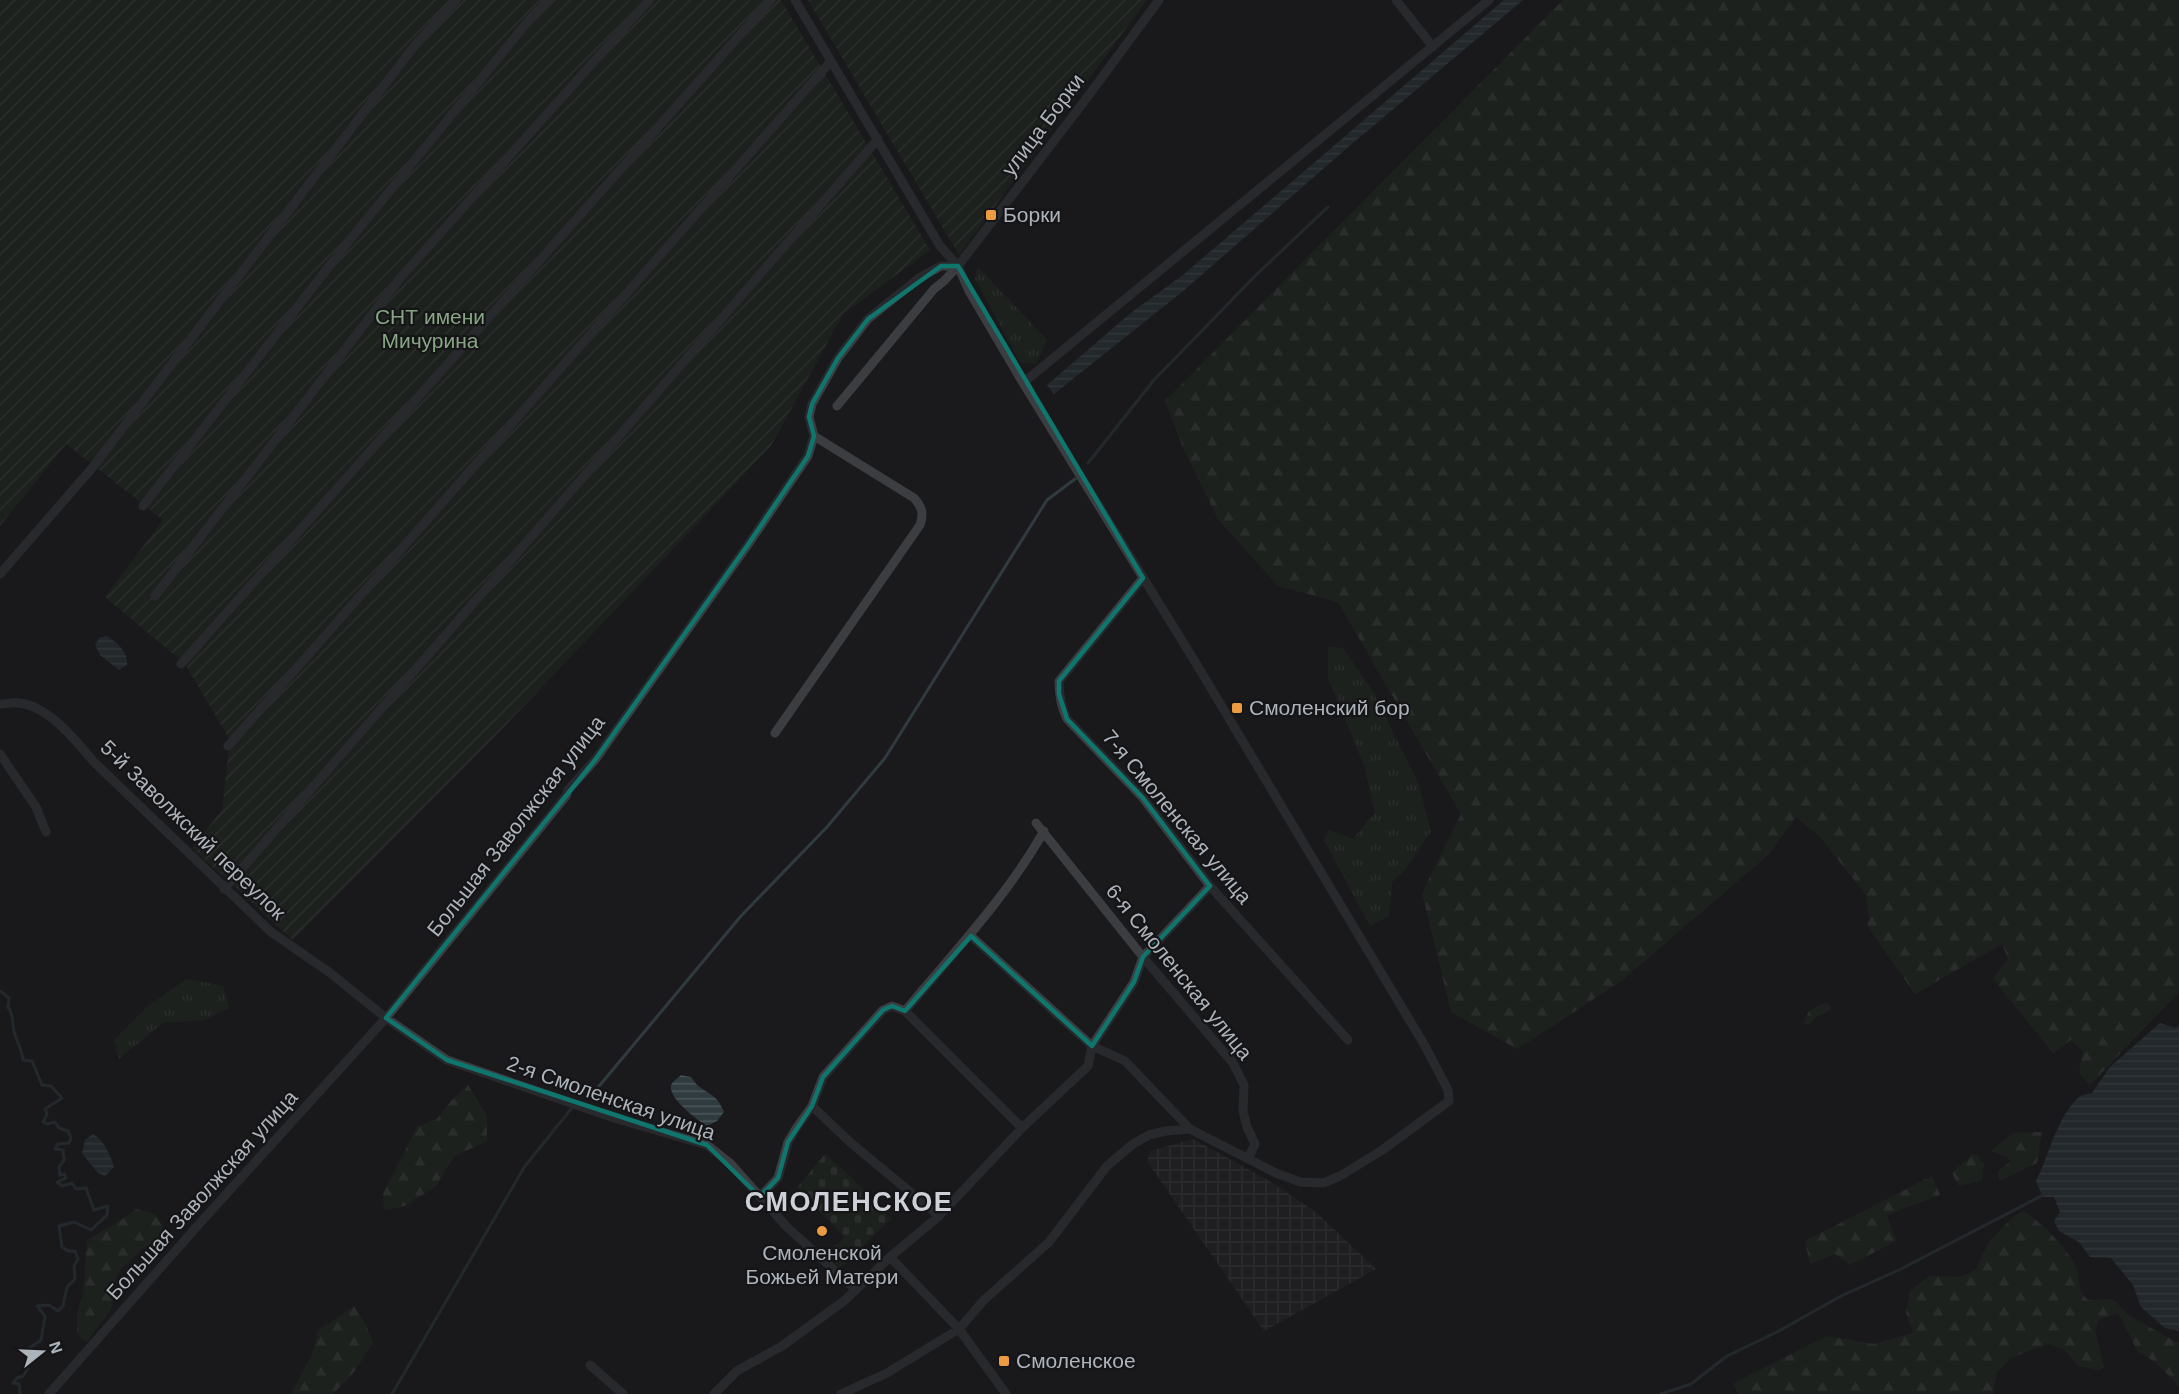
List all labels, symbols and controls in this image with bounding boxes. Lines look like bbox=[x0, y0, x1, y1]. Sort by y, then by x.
street label: улица Борки bbox=[997, 69, 1088, 180]
place label: Борки bbox=[1003, 203, 1061, 226]
marker: Борки bbox=[984, 208, 998, 222]
park label: СНТ имени Мичурина bbox=[375, 305, 485, 352]
place label: Смоленский бор bbox=[1249, 696, 1410, 719]
marker: Смоленский бор bbox=[1230, 701, 1244, 715]
street label: Большая Заволжская улица bbox=[422, 711, 609, 941]
street label: 7-я Смоленская улица bbox=[1098, 725, 1257, 908]
street label: 5-й Заволжский переулок bbox=[96, 735, 291, 924]
street label: 6-я Смоленская улица bbox=[1102, 879, 1257, 1064]
street label: 2-я Смоленская улица bbox=[504, 1051, 719, 1144]
street label: Большая Заволжская улица bbox=[102, 1085, 302, 1304]
district label: СМОЛЕНСКОЕ bbox=[745, 1187, 953, 1217]
marker: Смоленской Божьей Матери bbox=[815, 1224, 829, 1238]
place label: Смоленской Божьей Матери bbox=[746, 1241, 898, 1288]
north arrow bbox=[12, 1322, 72, 1382]
text: N bbox=[46, 1339, 66, 1356]
place label: Смоленское bbox=[1016, 1349, 1136, 1372]
marker: Смоленское bbox=[997, 1354, 1011, 1368]

